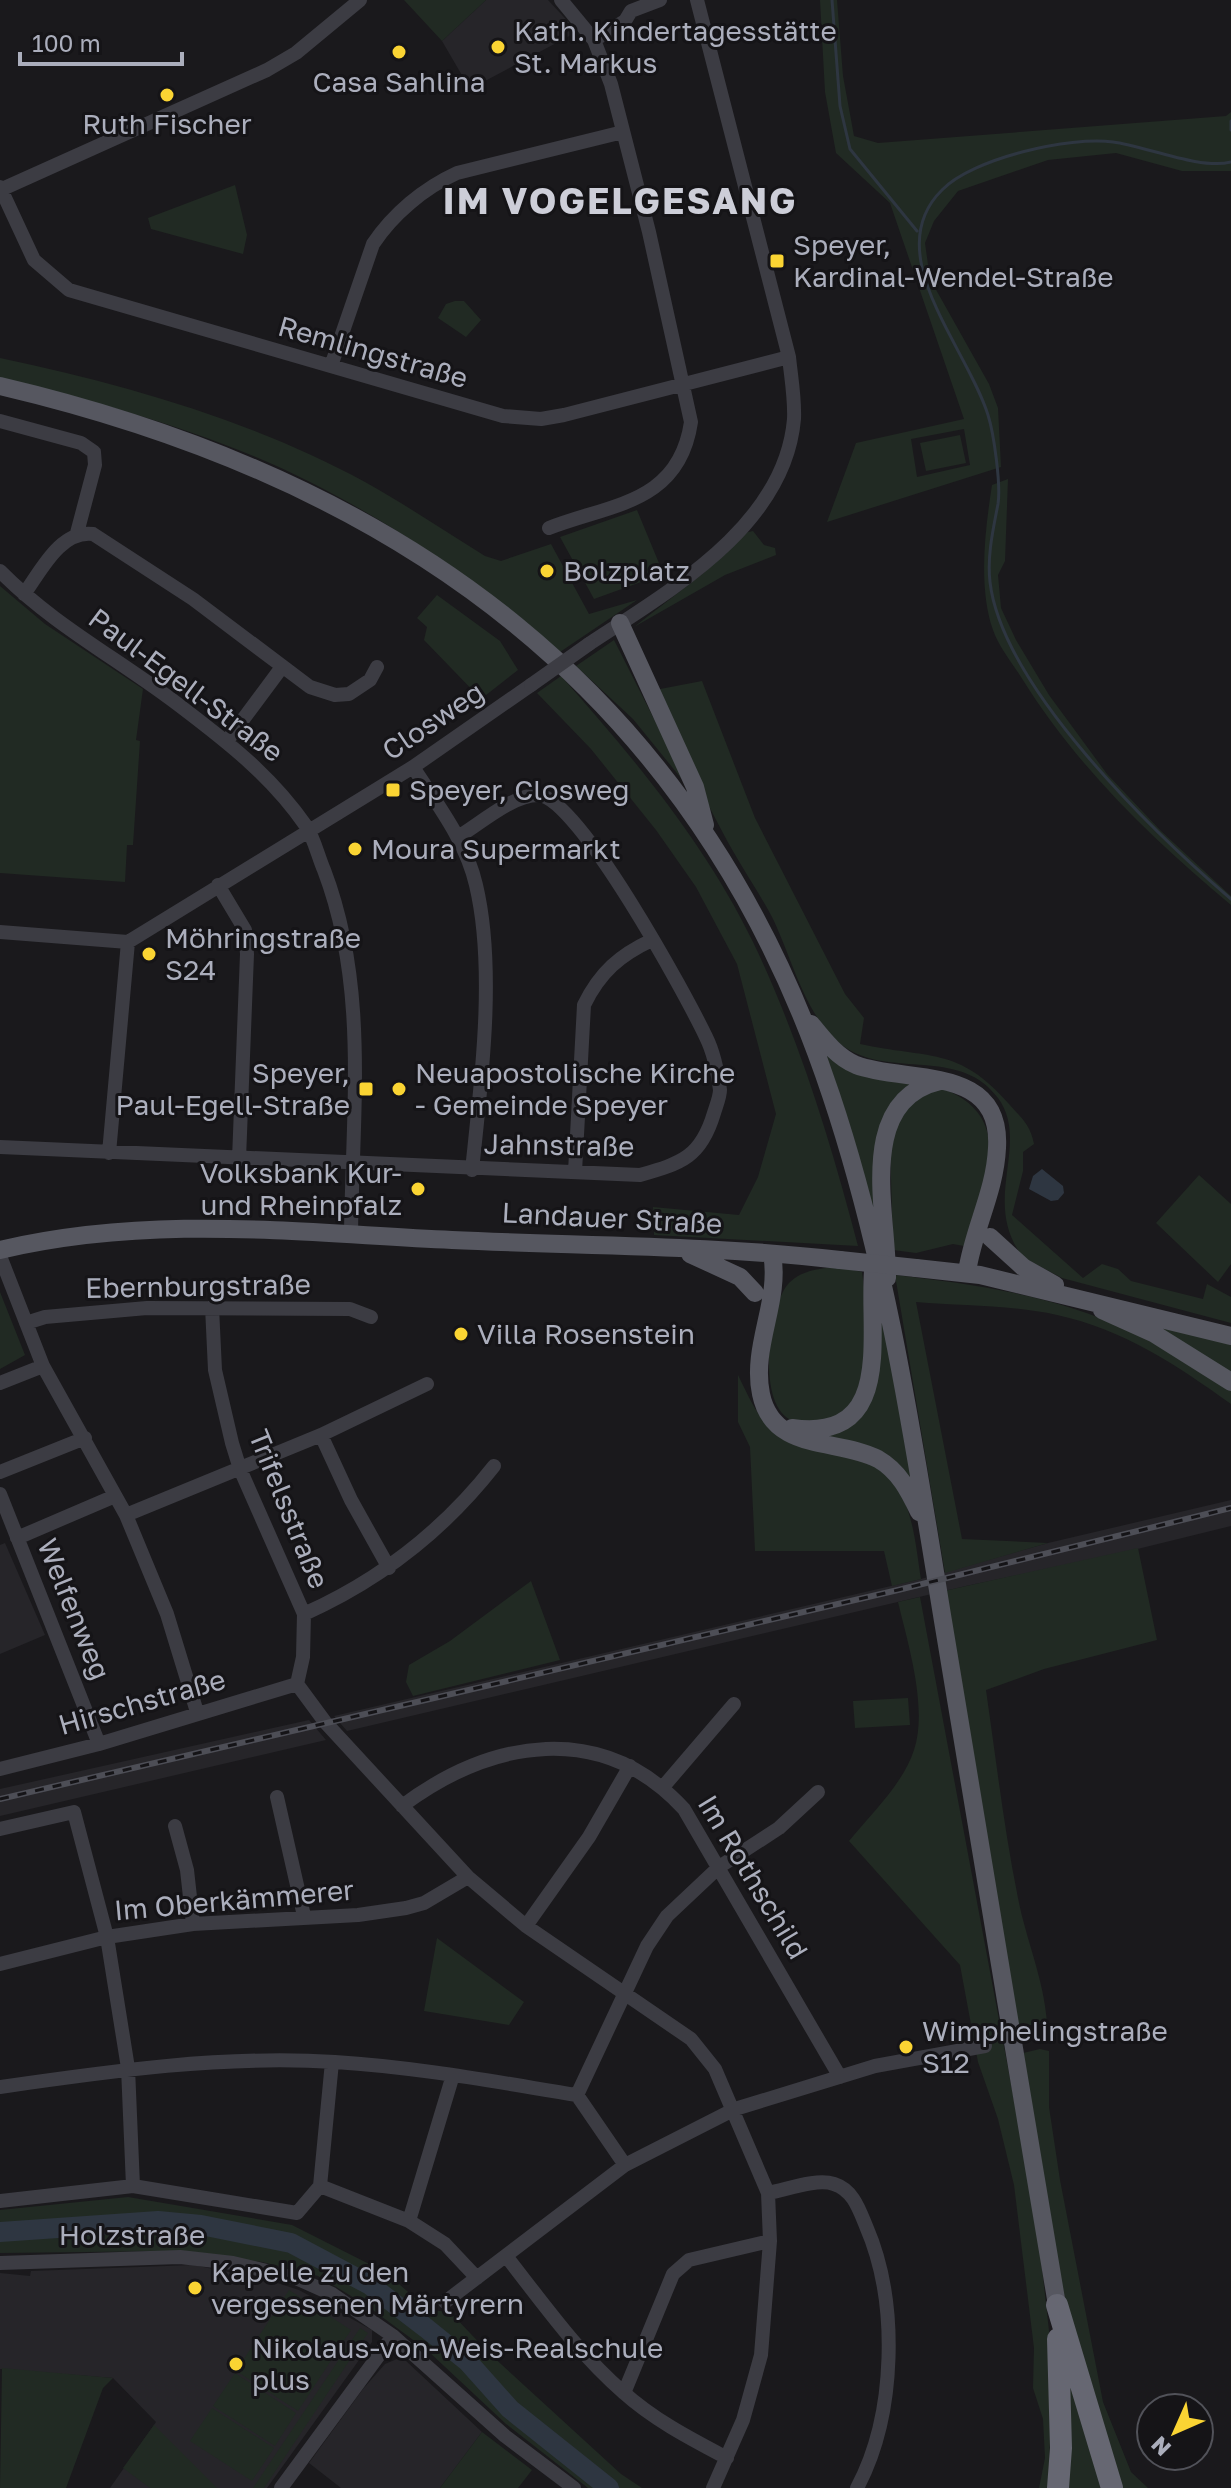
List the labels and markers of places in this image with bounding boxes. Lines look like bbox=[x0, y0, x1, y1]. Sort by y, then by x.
place label: Kath. Kindertagesstätte St. Markus bbox=[514, 14, 837, 79]
marker: Kath. Kindertagesstätte St. Markus bbox=[489, 38, 507, 56]
marker: Casa Sahlina bbox=[390, 43, 408, 61]
place label: Casa Sahlina bbox=[313, 65, 486, 98]
marker: Ruth Fischer bbox=[158, 86, 176, 104]
place label: Ruth Fischer bbox=[82, 107, 252, 140]
place label: Speyer, Kardinal-Wendel-Straße bbox=[793, 228, 1113, 293]
marker: Speyer, Kardinal-Wendel-Straße bbox=[768, 252, 786, 270]
place label: Bolzplatz bbox=[563, 554, 690, 587]
marker: Bolzplatz bbox=[538, 562, 556, 580]
place label: Speyer, Closweg bbox=[409, 773, 629, 806]
marker: Speyer, Closweg bbox=[384, 781, 402, 799]
place label: Moura Supermarkt bbox=[371, 832, 621, 865]
marker: Moura Supermarkt bbox=[346, 840, 364, 858]
place label: Möhringstraße S24 bbox=[165, 921, 361, 986]
marker: Möhringstraße S24 bbox=[140, 945, 158, 963]
place label: Speyer, Paul-Egell-Straße bbox=[115, 1056, 350, 1121]
place label: Neuapostolische Kirche - Gemeinde Speyer bbox=[415, 1056, 735, 1121]
marker: Speyer, Paul-Egell-Straße bbox=[357, 1080, 375, 1098]
marker: Neuapostolische Kirche - Gemeinde Speyer bbox=[390, 1080, 408, 1098]
place label: Volksbank Kur- und Rheinpfalz bbox=[200, 1156, 402, 1221]
marker: Volksbank Kur- und Rheinpfalz bbox=[409, 1180, 427, 1198]
place label: Villa Rosenstein bbox=[477, 1317, 695, 1350]
marker: Villa Rosenstein bbox=[452, 1325, 470, 1343]
place label: Wimphelingstraße S12 bbox=[922, 2014, 1168, 2079]
marker: Wimphelingstraße S12 bbox=[897, 2038, 915, 2056]
place label: Kapelle zu den vergessenen Märtyrern bbox=[211, 2255, 524, 2320]
marker: Kapelle zu den vergessenen Märtyrern bbox=[186, 2279, 204, 2297]
place label: Nikolaus-von-Weis-Realschule plus bbox=[252, 2331, 663, 2396]
marker: Nikolaus-von-Weis-Realschule plus bbox=[227, 2355, 245, 2373]

